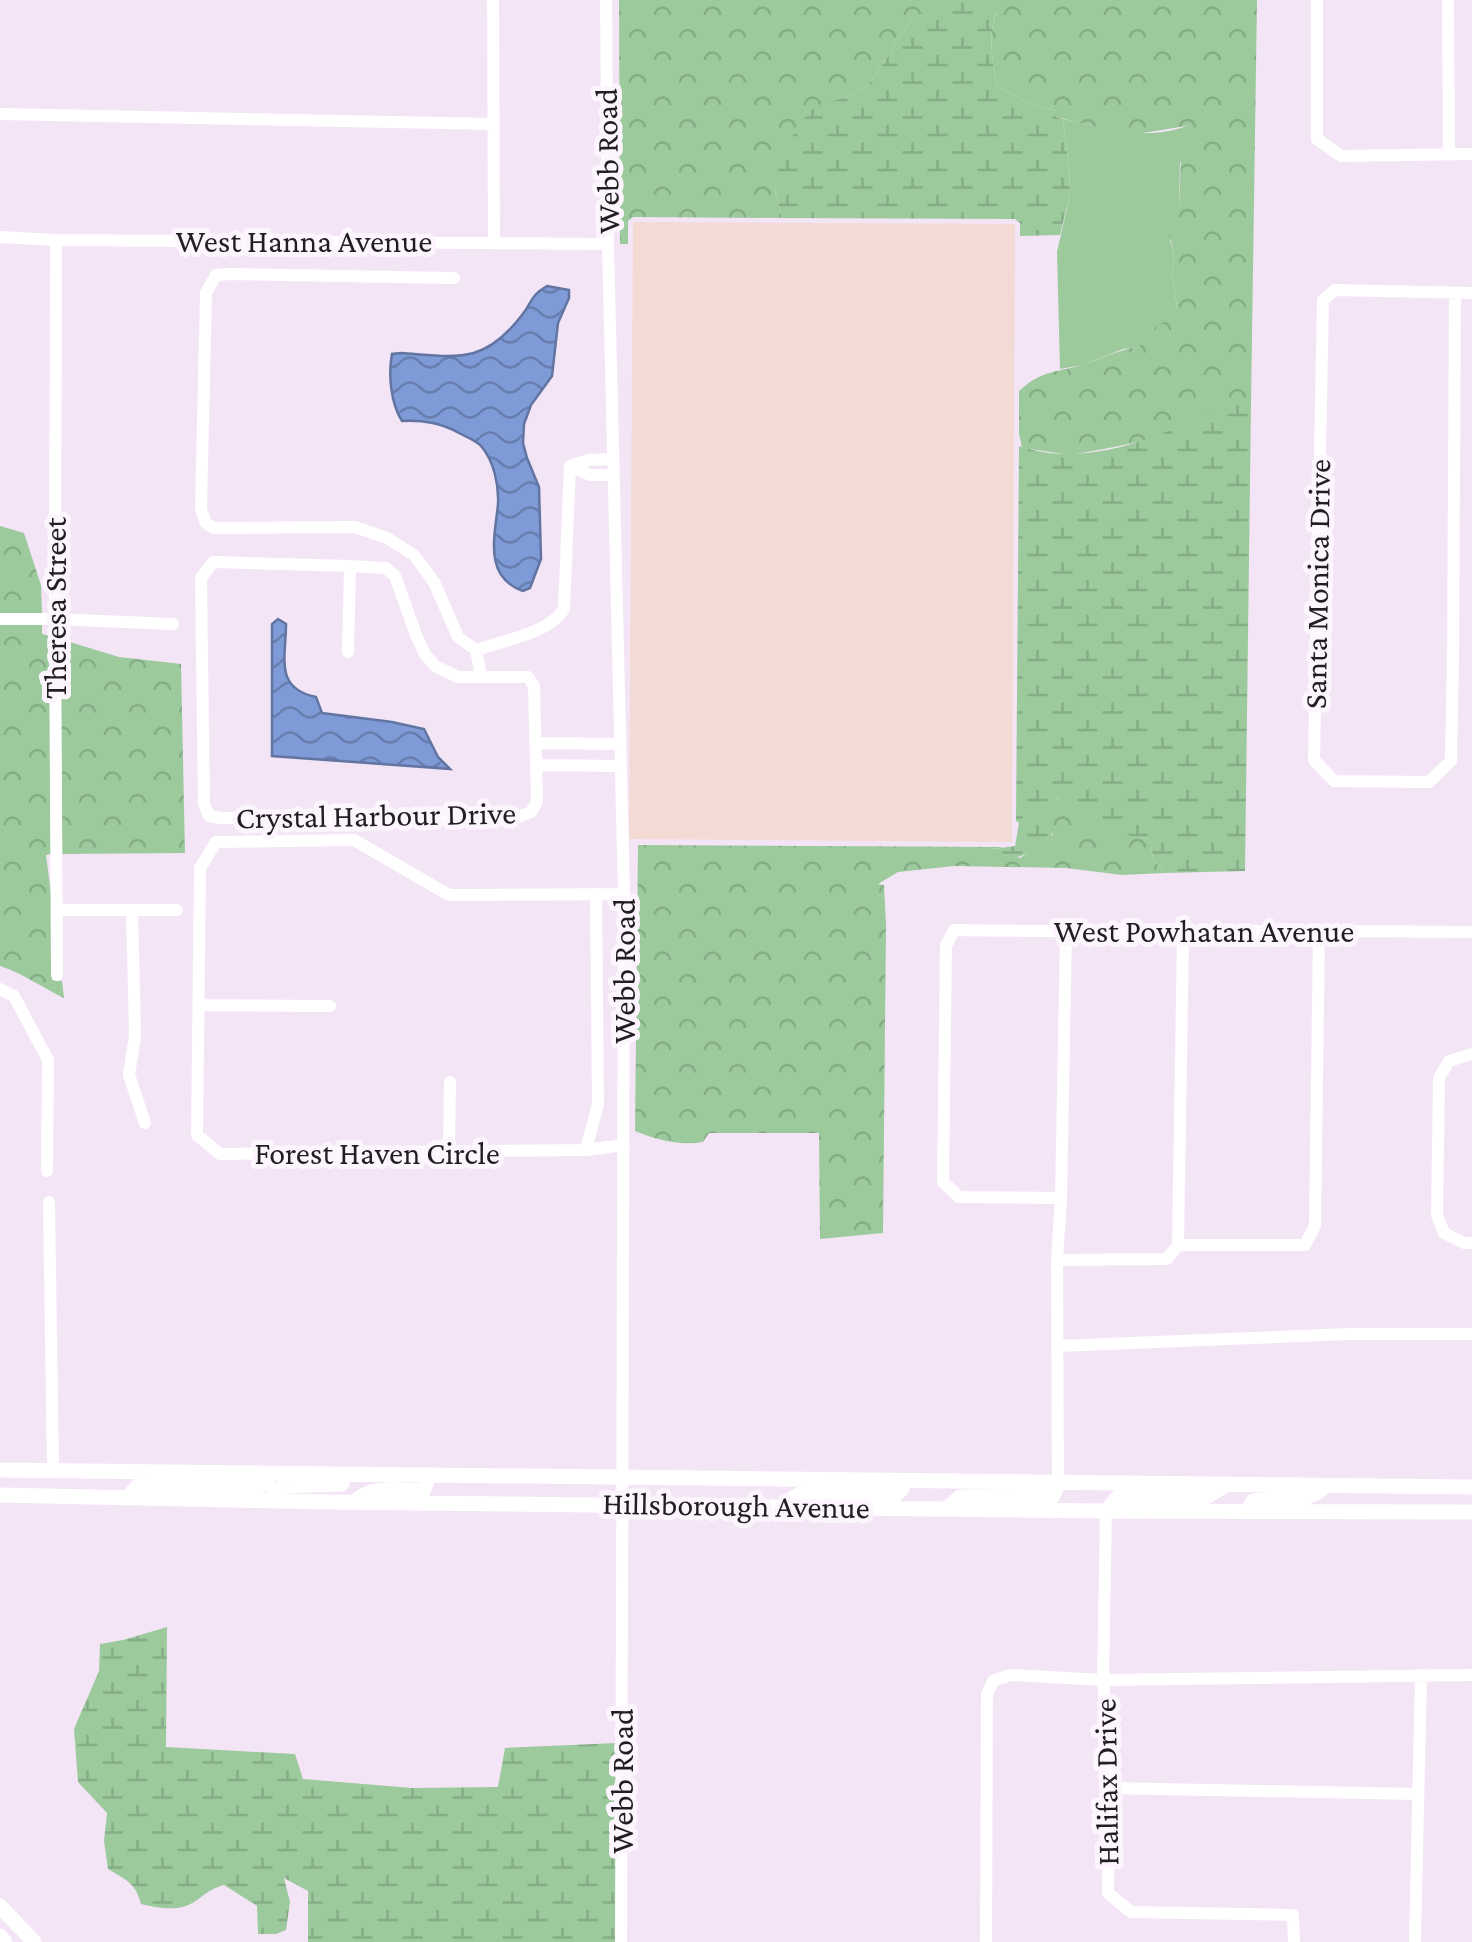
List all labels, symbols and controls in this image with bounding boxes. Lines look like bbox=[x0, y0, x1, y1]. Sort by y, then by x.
street label: Webb Road bbox=[588, 88, 626, 234]
street label: West Hanna Avenue bbox=[176, 223, 432, 259]
street label: Santa Monica Drive bbox=[1297, 459, 1337, 709]
street label: Theresa Street bbox=[37, 517, 73, 699]
street label: Crystal Harbour Drive bbox=[236, 795, 516, 835]
street label: Webb Road bbox=[606, 898, 642, 1044]
street label: West Powhatan Avenue bbox=[1054, 913, 1354, 949]
street label: Forest Haven Circle bbox=[254, 1135, 500, 1171]
street label: Hillsborough Avenue bbox=[602, 1485, 870, 1525]
street label: Halifax Drive bbox=[1087, 1698, 1125, 1866]
street label: Webb Road bbox=[604, 1708, 640, 1854]

